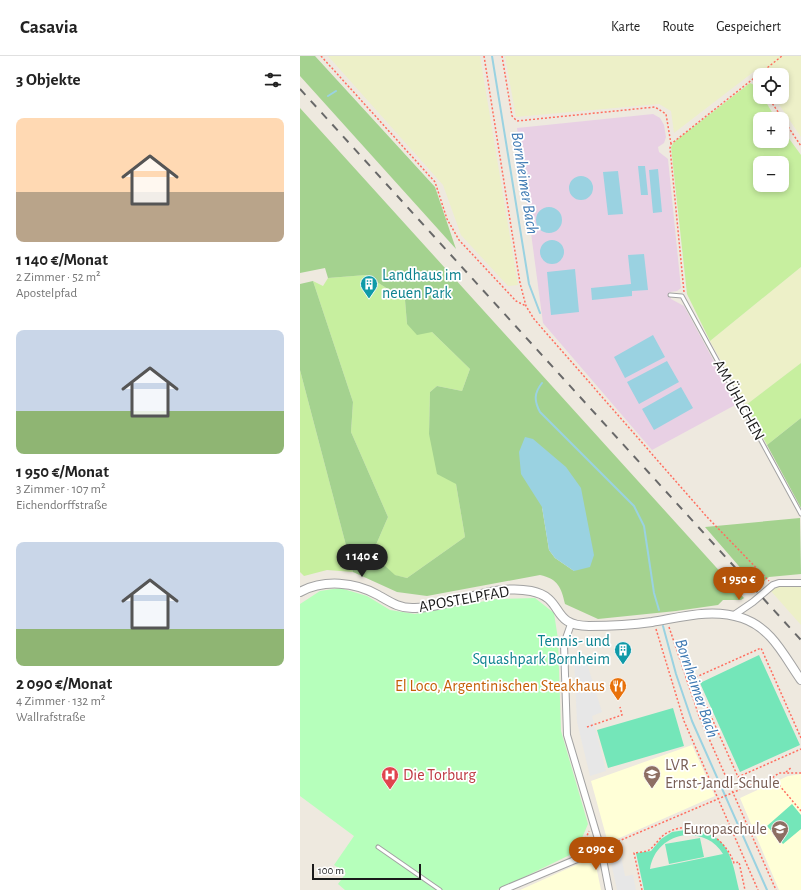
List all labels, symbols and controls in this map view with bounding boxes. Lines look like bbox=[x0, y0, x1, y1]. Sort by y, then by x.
text: Casavia bbox=[20, 18, 78, 37]
text: Karte bbox=[611, 20, 640, 34]
text: Route bbox=[662, 20, 694, 34]
text: Gespeichert bbox=[716, 20, 781, 34]
map controls bbox=[753, 68, 789, 192]
button: locate bbox=[753, 68, 789, 104]
icon: filters bbox=[262, 69, 284, 91]
text: 3 Objekte bbox=[16, 71, 81, 88]
button: + bbox=[753, 112, 789, 148]
water label: Bornheimer Bach bbox=[509, 131, 541, 235]
icon: home bbox=[114, 144, 186, 216]
button: − bbox=[753, 156, 789, 192]
text: 1 140 €/Monat bbox=[16, 251, 108, 268]
place label: Landhaus im neuen Park bbox=[382, 267, 462, 301]
text: 2 Zimmer · 52 m² bbox=[16, 271, 101, 284]
building icon: Landhaus im neuen Park bbox=[359, 274, 379, 299]
text: Apostelpfad bbox=[16, 287, 77, 300]
icon: home bbox=[114, 356, 186, 428]
street label: AM ÜHLCHEN bbox=[710, 356, 769, 443]
text: 1 950 €/Monat bbox=[16, 463, 109, 480]
text: 3 Zimmer · 107 m² bbox=[16, 483, 105, 496]
text: Eichendorffstraße bbox=[16, 499, 107, 512]
pin: 1 140 € bbox=[325, 544, 399, 578]
text: 1 140 € bbox=[346, 550, 378, 563]
pin: 1 950 € bbox=[702, 567, 776, 601]
icon: home bbox=[114, 568, 186, 640]
text: 1 950 € bbox=[722, 573, 756, 586]
street label: APOSTELPFAD bbox=[417, 583, 511, 615]
place label: Tennis- und Squashpark Bornheim bbox=[472, 633, 610, 667]
water label: Bornheimer Bach bbox=[672, 636, 722, 740]
building icon: Tennis- und Squashpark Bornheim bbox=[613, 640, 633, 665]
text: 2 090 €/Monat bbox=[16, 675, 112, 692]
restaurant icon: El Loco, Argentinischen Steakhaus bbox=[608, 676, 628, 701]
place label: El Loco, Argentinischen Steakhaus bbox=[395, 678, 605, 694]
text: 4 Zimmer · 132 m² bbox=[16, 695, 105, 708]
text: Wallrafstraße bbox=[16, 711, 85, 724]
place label: LVR - Ernst-Jandl-Schule bbox=[665, 757, 780, 791]
school or university icon: LVR - Ernst-Jandl-Schule bbox=[642, 764, 662, 789]
hospital icon: Die Torburg bbox=[380, 765, 400, 790]
place label: Die Torburg bbox=[403, 767, 476, 783]
school or university icon: Europaschule bbox=[770, 819, 790, 844]
place label: Europaschule bbox=[683, 821, 767, 837]
pin: 2 090 € bbox=[559, 837, 633, 871]
text: 2 090 € bbox=[578, 843, 614, 856]
scale bar bbox=[312, 862, 421, 881]
text: 100 m bbox=[318, 865, 344, 876]

